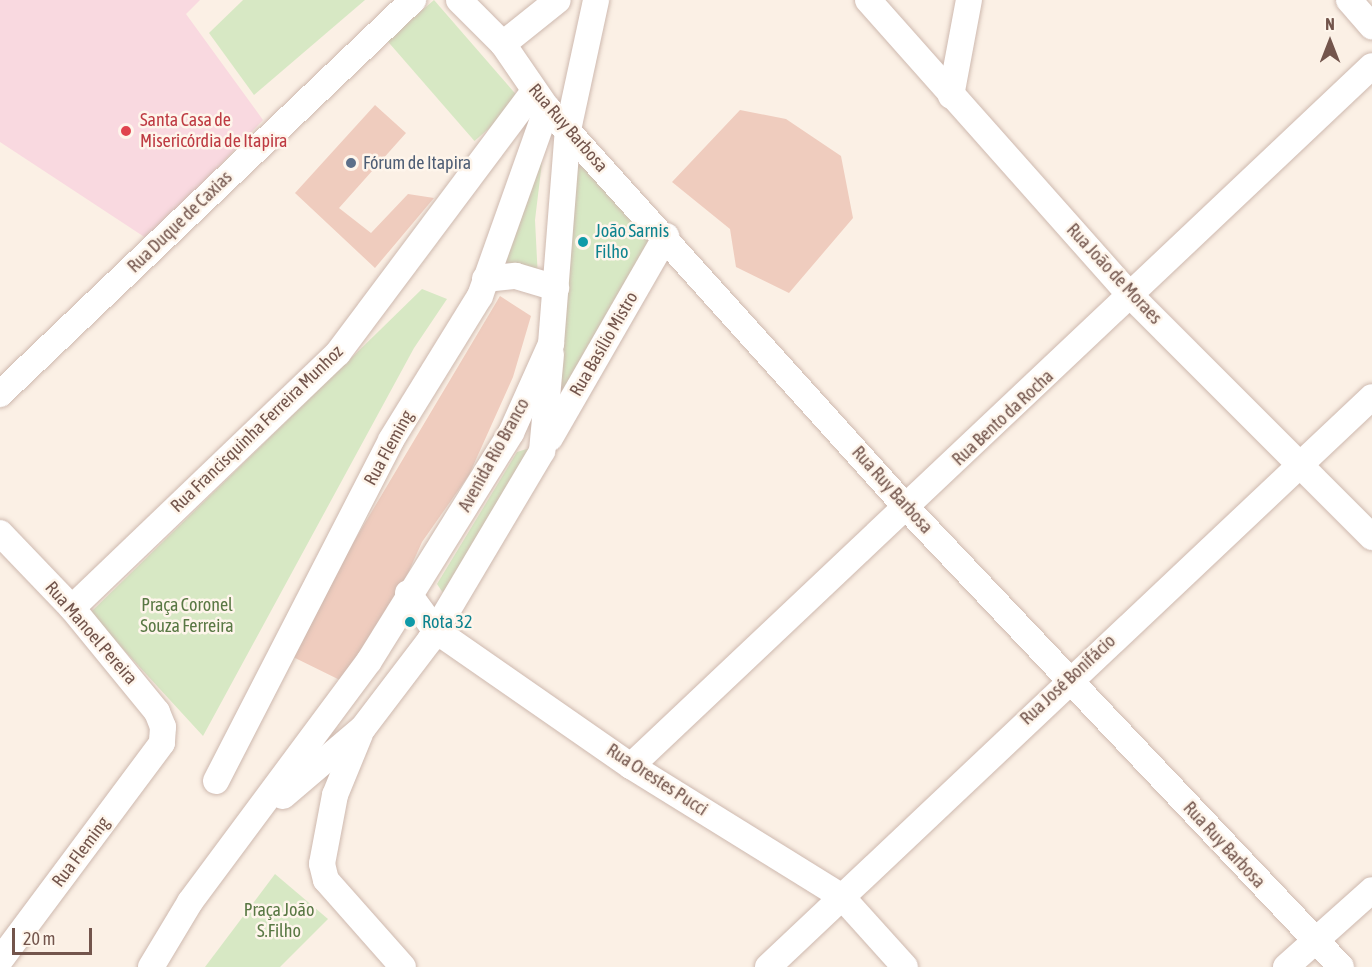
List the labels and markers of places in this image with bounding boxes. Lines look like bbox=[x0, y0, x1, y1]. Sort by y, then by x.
place label: Santa Casa de Misericórdia de Itapira bbox=[140, 110, 287, 152]
marker: Santa Casa de Misericórdia de Itapira bbox=[117, 122, 135, 140]
place label: Fórum de Itapira bbox=[363, 152, 471, 174]
marker: Fórum de Itapira bbox=[344, 156, 358, 170]
place label: João Sarnis Filho bbox=[595, 221, 669, 264]
marker: João Sarnis Filho bbox=[576, 235, 590, 249]
place label: Rota 32 bbox=[422, 611, 472, 633]
marker: Rota 32 bbox=[403, 615, 417, 629]

